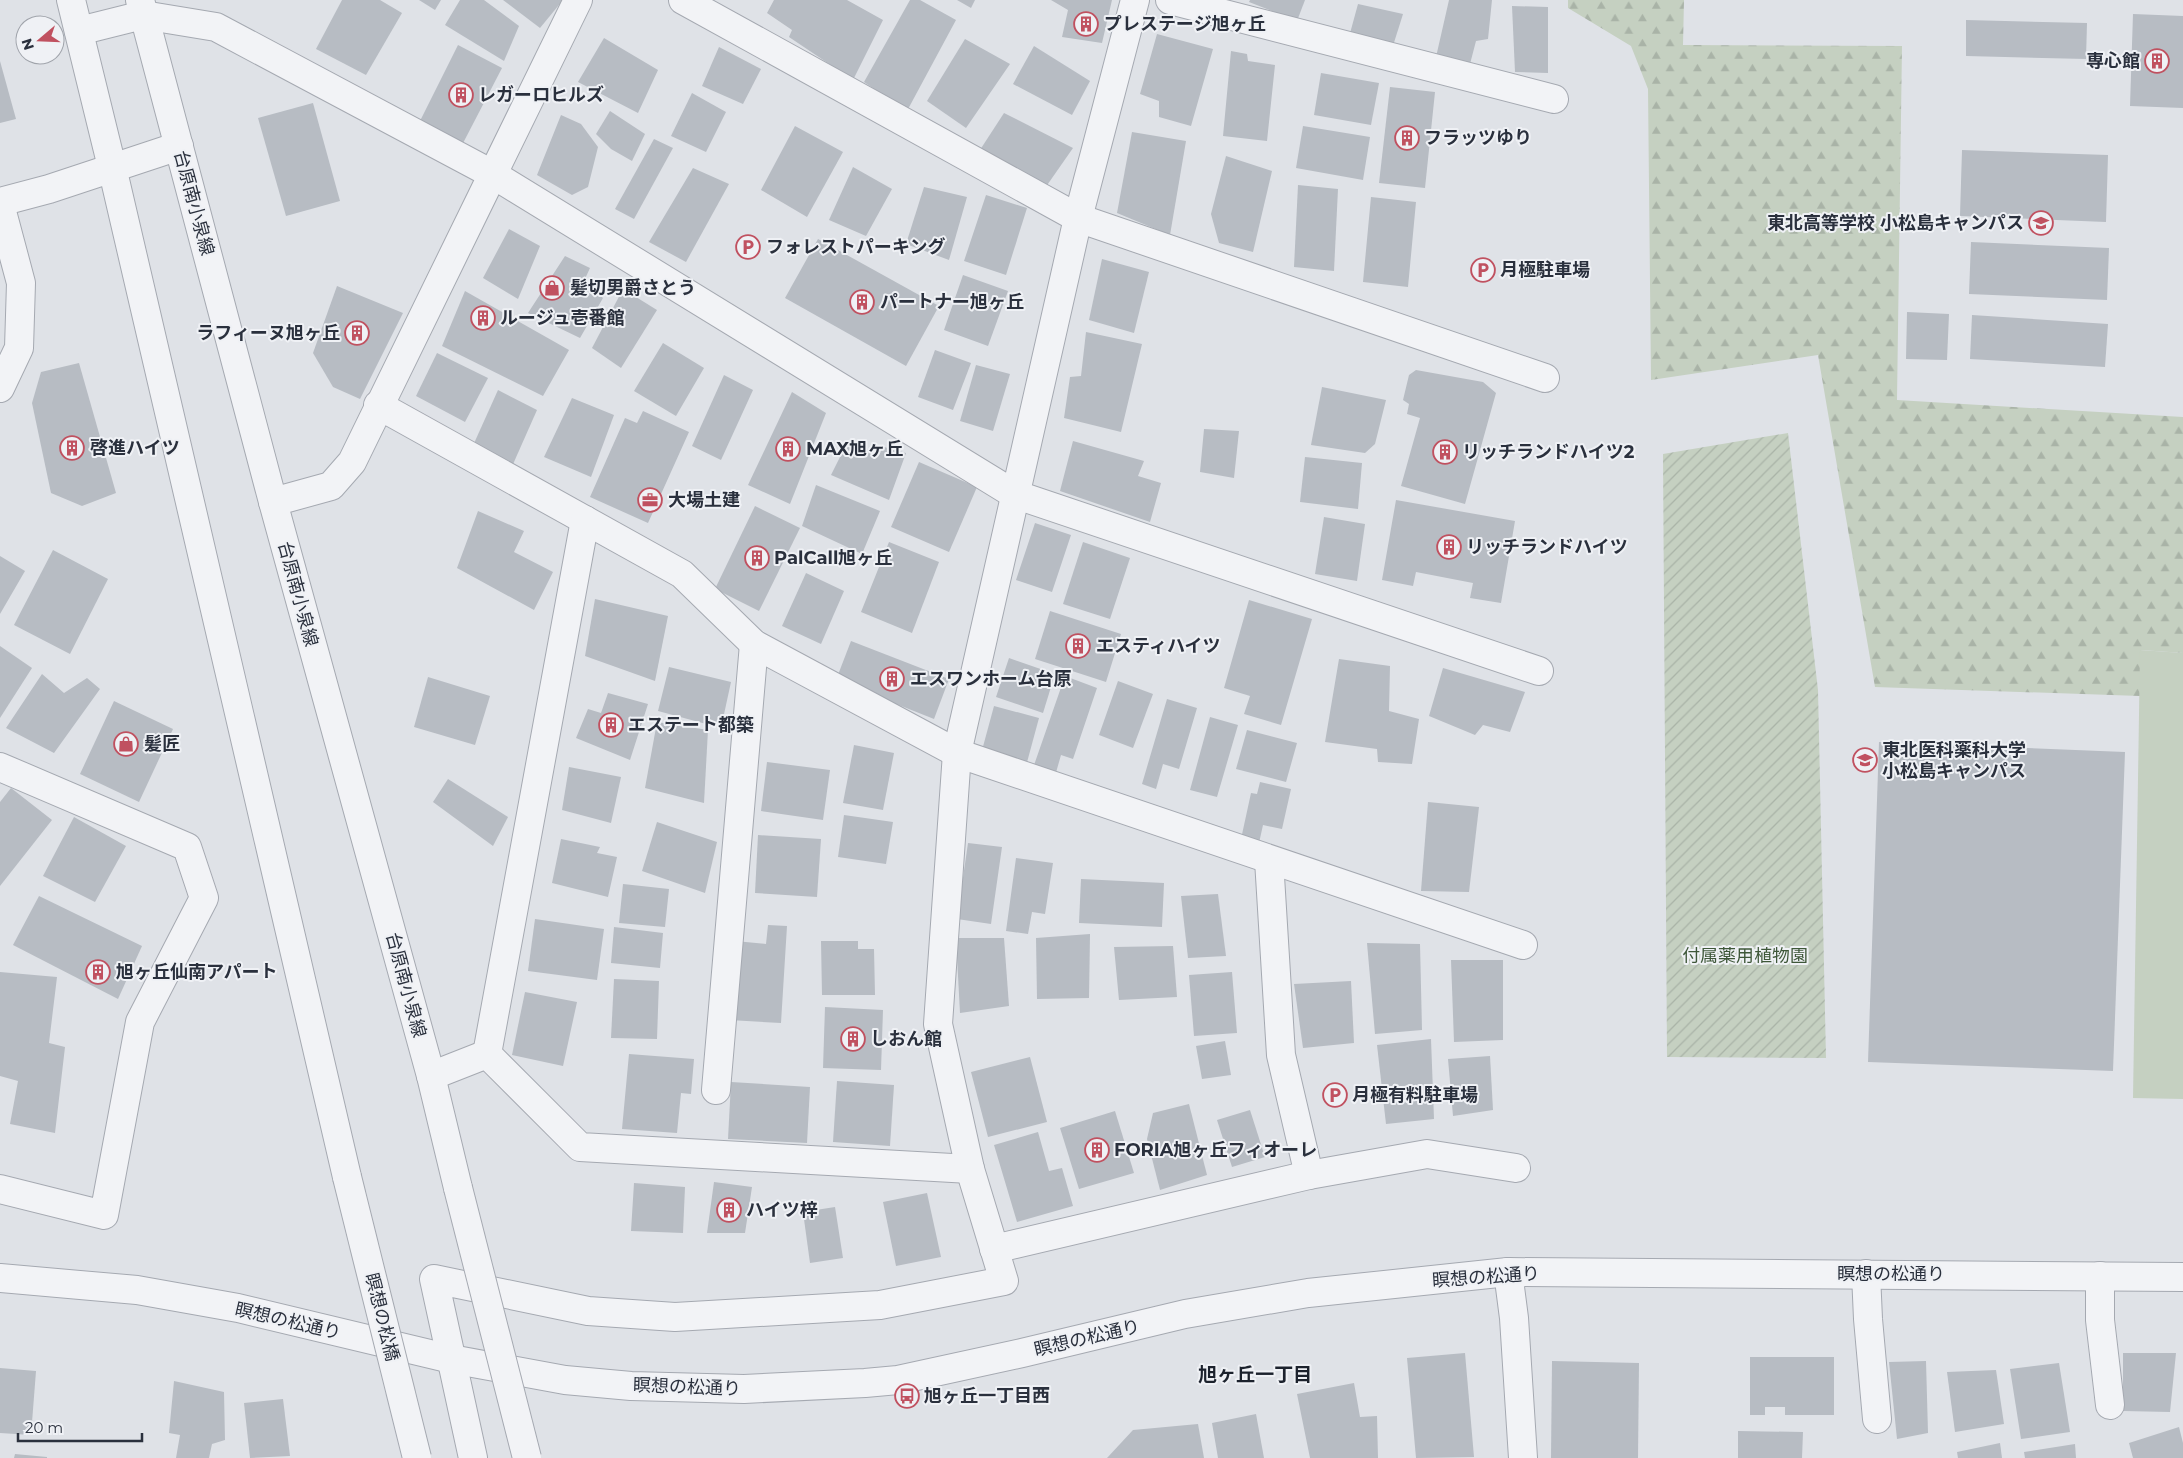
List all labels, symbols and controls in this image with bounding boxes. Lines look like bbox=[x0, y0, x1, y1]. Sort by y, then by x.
building icon: プレステージ旭ヶ丘 bbox=[1073, 11, 1099, 37]
place label: プレステージ旭ヶ丘 bbox=[1104, 13, 1266, 35]
north arrow bbox=[15, 15, 65, 65]
text: N bbox=[17, 36, 38, 53]
building icon: 専心館 bbox=[2144, 48, 2170, 74]
place label: 専心館 bbox=[2086, 50, 2140, 72]
building icon: レガーロヒルズ bbox=[448, 82, 474, 108]
place label: レガーロヒルズ bbox=[478, 84, 604, 106]
building icon: フラッツゆり bbox=[1394, 125, 1420, 151]
place label: フラッツゆり bbox=[1424, 127, 1532, 149]
street label: 台原南小泉線 bbox=[169, 148, 219, 258]
school or university icon: 東北高等学校 小松島キャンパス bbox=[2028, 210, 2054, 236]
place label: 東北高等学校 小松島キャンパス bbox=[1767, 212, 2024, 234]
parking icon: フォレストパーキング bbox=[735, 234, 761, 260]
place label: フォレストパーキング bbox=[766, 236, 945, 258]
parking icon: 月極駐車場 bbox=[1470, 257, 1496, 283]
place label: 月極駐車場 bbox=[1500, 259, 1590, 281]
shop icon: 髪切男爵さとう bbox=[539, 275, 565, 301]
place label: 髪切男爵さとう bbox=[570, 277, 696, 299]
building icon: パートナー旭ヶ丘 bbox=[849, 289, 875, 315]
place label: パートナー旭ヶ丘 bbox=[880, 291, 1024, 313]
building icon: ルージュ壱番館 bbox=[470, 305, 496, 331]
place label: ルージュ壱番館 bbox=[500, 307, 624, 329]
building icon: ラフィーヌ旭ヶ丘 bbox=[344, 320, 370, 346]
place label: ラフィーヌ旭ヶ丘 bbox=[196, 322, 340, 344]
building icon: 啓進ハイツ bbox=[59, 435, 85, 461]
building icon: MAX旭ヶ丘 bbox=[775, 436, 801, 462]
place label: 啓進ハイツ bbox=[90, 437, 180, 459]
place label: MAX旭ヶ丘 bbox=[806, 438, 903, 460]
building icon: リッチランドハイツ2 bbox=[1432, 439, 1458, 465]
place label: リッチランドハイツ2 bbox=[1462, 441, 1635, 463]
office icon: 大場土建 bbox=[637, 487, 663, 513]
place label: 大場土建 bbox=[668, 489, 740, 511]
building icon: リッチランドハイツ bbox=[1436, 534, 1462, 560]
place label: リッチランドハイツ bbox=[1466, 536, 1628, 558]
street label: 台原南小泉線 bbox=[273, 539, 323, 649]
building icon: PalCall旭ヶ丘 bbox=[744, 545, 770, 571]
place label: PalCall旭ヶ丘 bbox=[774, 547, 892, 569]
building icon: エスティハイツ bbox=[1065, 633, 1091, 659]
place label: エスティハイツ bbox=[1096, 635, 1221, 657]
building icon: エスワンホーム台原 bbox=[879, 666, 905, 692]
place label: エスワンホーム台原 bbox=[910, 668, 1071, 690]
building icon: エステート都築 bbox=[598, 712, 624, 738]
place label: エステート都築 bbox=[628, 714, 754, 736]
shop icon: 髪匠 bbox=[113, 731, 139, 757]
place label: 髪匠 bbox=[144, 733, 180, 755]
place label: 東北医科薬科大学 小松島キャンパス bbox=[1882, 739, 2026, 782]
school or university icon: 東北医科薬科大学 小松島キャンパス bbox=[1852, 747, 1878, 773]
street label: 台原南小泉線 bbox=[381, 930, 431, 1040]
park label: 付属薬用植物園 bbox=[1682, 945, 1808, 967]
building icon: 旭ヶ丘仙南アパート bbox=[85, 959, 111, 985]
place label: 旭ヶ丘仙南アパート bbox=[116, 961, 278, 983]
building icon: しおん館 bbox=[840, 1026, 866, 1052]
place label: しおん館 bbox=[870, 1028, 942, 1050]
parking icon: 月極有料駐車場 bbox=[1322, 1082, 1348, 1108]
place label: 月極有料駐車場 bbox=[1352, 1084, 1478, 1106]
building icon: FORIA旭ヶ丘フィオーレ bbox=[1084, 1137, 1110, 1163]
place label: FORIA旭ヶ丘フィオーレ bbox=[1114, 1139, 1317, 1161]
building icon: ハイツ梓 bbox=[716, 1197, 742, 1223]
place label: ハイツ梓 bbox=[746, 1199, 818, 1221]
street label: 瞑想の松通り bbox=[1431, 1262, 1541, 1292]
street label: 瞑想の松通り bbox=[1837, 1263, 1945, 1285]
street label: 瞑想の松橋 bbox=[360, 1271, 404, 1363]
street label: 瞑想の松通り bbox=[233, 1298, 343, 1344]
street label: 瞑想の松通り bbox=[1032, 1315, 1142, 1361]
district label: 旭ヶ丘一丁目 bbox=[1198, 1363, 1312, 1386]
street label: 瞑想の松通り bbox=[633, 1374, 741, 1400]
bus stop icon: 旭ヶ丘一丁目西 bbox=[894, 1383, 920, 1409]
place label: 旭ヶ丘一丁目西 bbox=[924, 1385, 1050, 1407]
scale bar bbox=[18, 1410, 141, 1442]
text: 20 m bbox=[25, 1418, 63, 1437]

